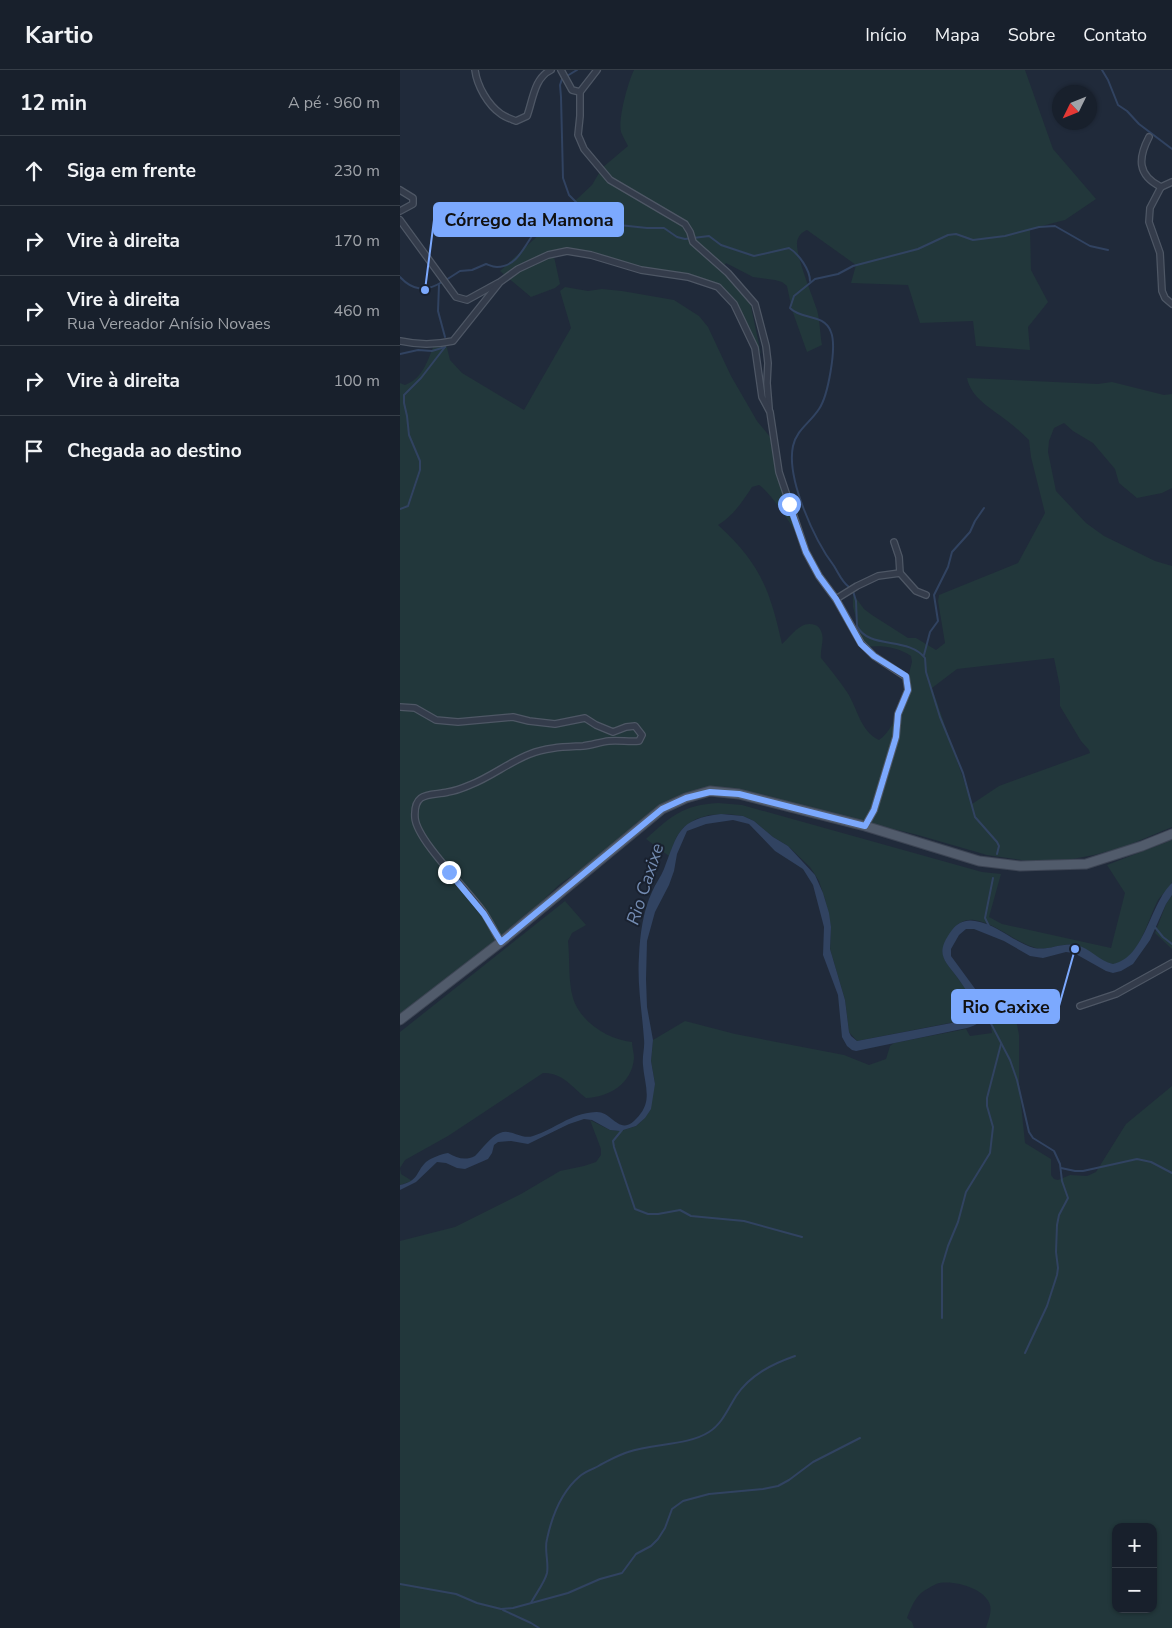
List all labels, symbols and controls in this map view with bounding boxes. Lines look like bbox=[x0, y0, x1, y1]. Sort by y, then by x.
text: Kartio bbox=[25, 19, 93, 51]
text: Início bbox=[865, 23, 907, 47]
text: Mapa bbox=[935, 23, 980, 47]
text: Sobre bbox=[1008, 23, 1055, 47]
text: Contato bbox=[1083, 23, 1147, 47]
north arrow bbox=[1052, 85, 1097, 130]
text: 12 min bbox=[20, 89, 87, 117]
text: A pé · 960 m bbox=[288, 92, 380, 114]
icon: ahead bbox=[20, 157, 48, 185]
text: Siga em frente bbox=[67, 158, 196, 184]
text: 230 m bbox=[333, 160, 380, 182]
callout: Córrego da Mamona bbox=[434, 203, 623, 236]
text: Córrego da Mamona bbox=[444, 208, 614, 232]
icon: right bbox=[20, 227, 48, 255]
text: Vire à direita bbox=[67, 228, 180, 254]
text: 170 m bbox=[333, 230, 380, 252]
text: Vire à direita bbox=[67, 287, 180, 313]
icon: right bbox=[20, 297, 48, 325]
text: 460 m bbox=[333, 300, 380, 322]
text: Rua Vereador Anísio Novaes bbox=[67, 313, 271, 335]
icon: right bbox=[20, 367, 48, 395]
text: Vire à direita bbox=[67, 368, 180, 394]
text: 100 m bbox=[333, 370, 380, 392]
icon: arrive bbox=[20, 437, 48, 465]
text: Chegada ao destino bbox=[67, 438, 242, 464]
route start bbox=[778, 493, 801, 516]
water label: Rio Caxixe bbox=[621, 840, 670, 928]
route end bbox=[438, 861, 461, 884]
callout: Rio Caxixe bbox=[952, 990, 1059, 1023]
text: Rio Caxixe bbox=[962, 995, 1050, 1019]
map controls bbox=[1112, 1523, 1157, 1613]
button: + bbox=[1112, 1523, 1157, 1568]
button: − bbox=[1112, 1568, 1157, 1613]

